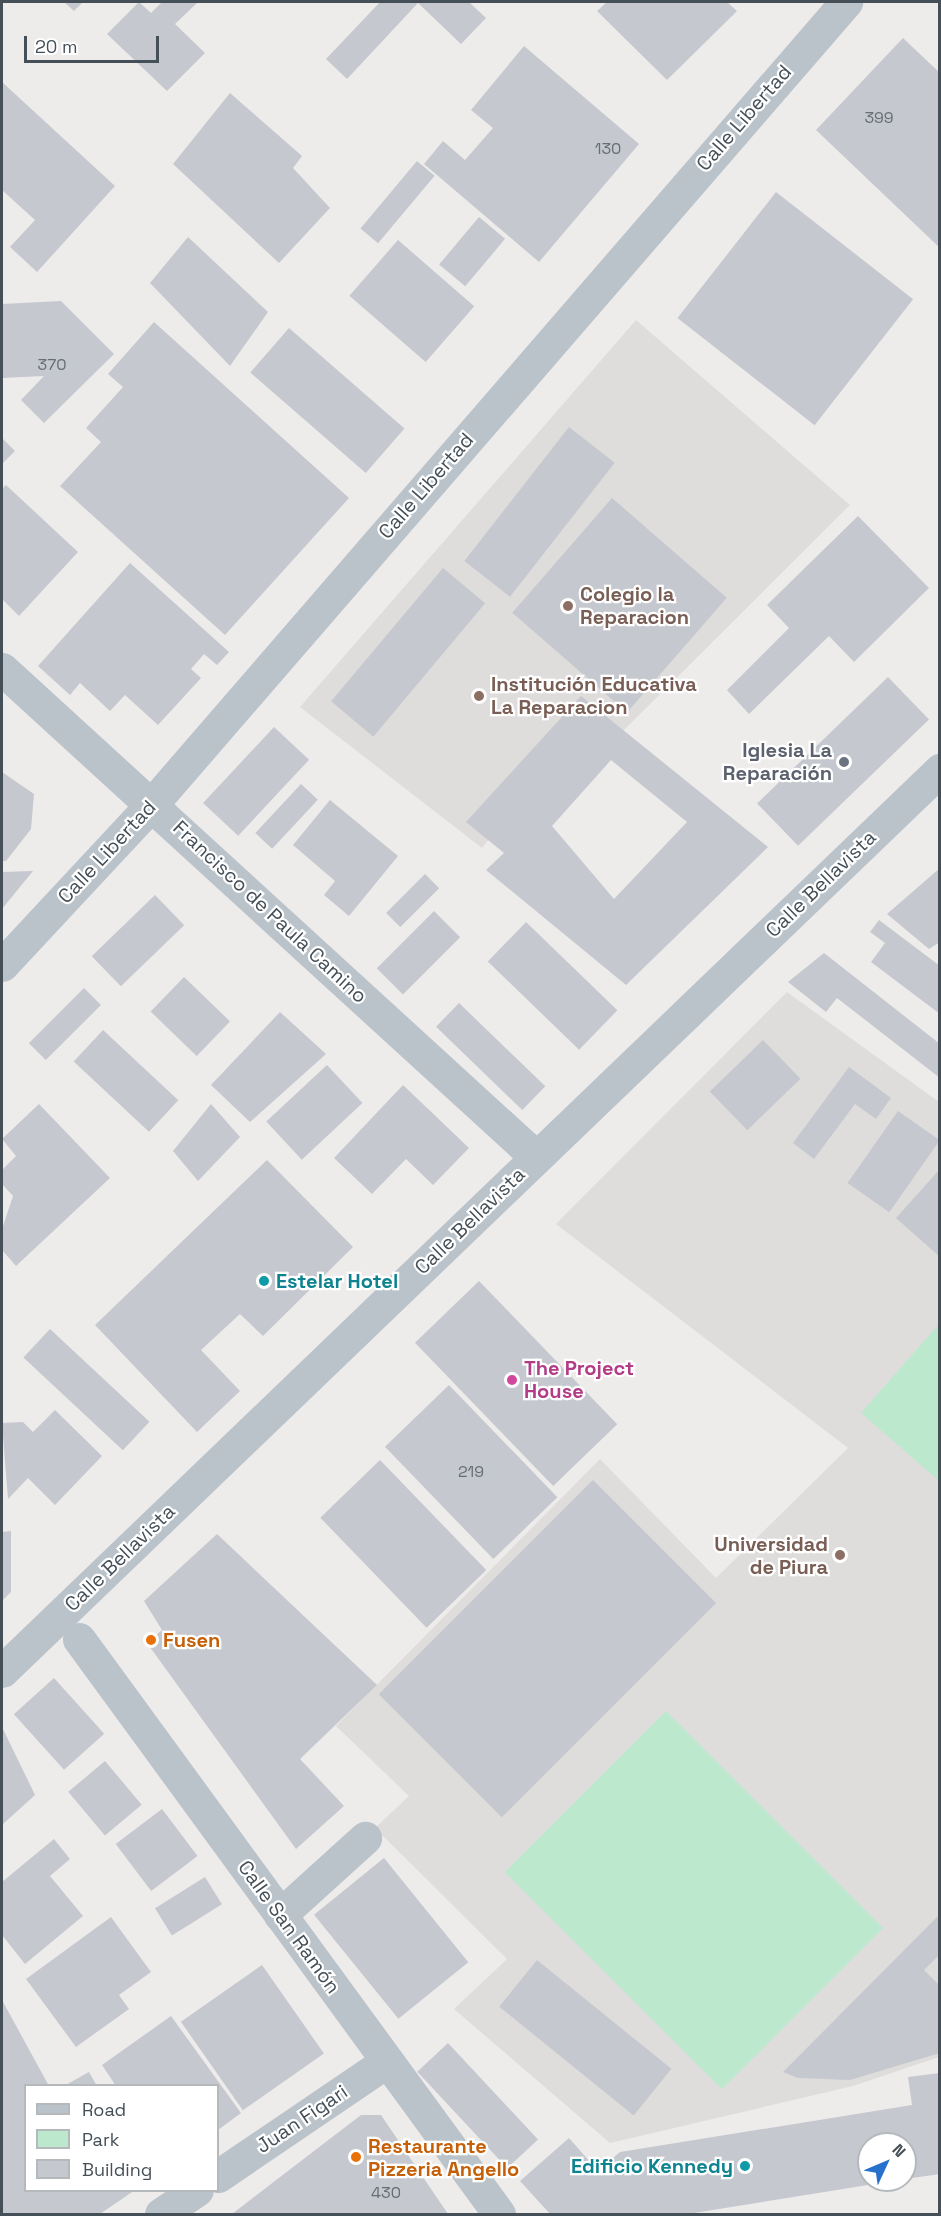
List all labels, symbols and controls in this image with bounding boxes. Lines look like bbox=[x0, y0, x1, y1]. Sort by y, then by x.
scale bar bbox=[27, 24, 162, 62]
text: 20 m bbox=[35, 35, 78, 58]
street label: Calle Libertad bbox=[691, 60, 797, 176]
house number: 399 bbox=[864, 108, 894, 128]
house number: 130 bbox=[595, 139, 621, 159]
house number: 370 bbox=[38, 355, 66, 375]
street label: Calle Libertad bbox=[373, 428, 479, 544]
place label: Colegio la Reparacion bbox=[580, 582, 689, 629]
marker: Colegio la Reparacion bbox=[561, 599, 575, 613]
place label: Institución Educativa La Reparacion bbox=[491, 672, 697, 719]
marker: Institución Educativa La Reparacion bbox=[472, 689, 486, 703]
place label: Iglesia La Reparación bbox=[723, 738, 832, 785]
marker: Iglesia La Reparación bbox=[837, 755, 851, 769]
street label: Calle Libertad bbox=[53, 795, 161, 909]
street label: Francisco de Paula Camino bbox=[168, 816, 372, 1008]
street label: Calle Bellavista bbox=[761, 825, 881, 943]
street label: Calle Bellavista bbox=[410, 1162, 530, 1280]
place label: Estelar Hotel bbox=[276, 1269, 398, 1293]
marker: Estelar Hotel bbox=[257, 1274, 271, 1288]
place label: The Project House bbox=[524, 1356, 634, 1403]
marker: The Project House bbox=[505, 1373, 519, 1387]
house number: 219 bbox=[458, 1462, 484, 1482]
street label: Calle Bellavista bbox=[60, 1499, 180, 1617]
place label: Universidad de Piura bbox=[714, 1532, 828, 1579]
marker: Universidad de Piura bbox=[833, 1548, 847, 1562]
place label: Fusen bbox=[163, 1628, 220, 1652]
marker: Fusen bbox=[144, 1633, 158, 1647]
street label: Calle San Ramón bbox=[233, 1856, 345, 1998]
street label: Juan Figari bbox=[252, 2080, 352, 2158]
legend bbox=[24, 2084, 219, 2192]
text: Road bbox=[82, 2098, 126, 2121]
text: Park bbox=[82, 2128, 119, 2151]
north arrow bbox=[857, 2132, 917, 2192]
place label: Restaurante Pizzeria Angello bbox=[368, 2134, 520, 2181]
text: N bbox=[888, 2139, 910, 2162]
marker: Restaurante Pizzeria Angello bbox=[349, 2150, 363, 2164]
place label: Edificio Kennedy bbox=[571, 2154, 733, 2178]
text: Building bbox=[82, 2158, 152, 2181]
marker: Edificio Kennedy bbox=[738, 2159, 752, 2173]
house number: 430 bbox=[371, 2183, 401, 2203]

